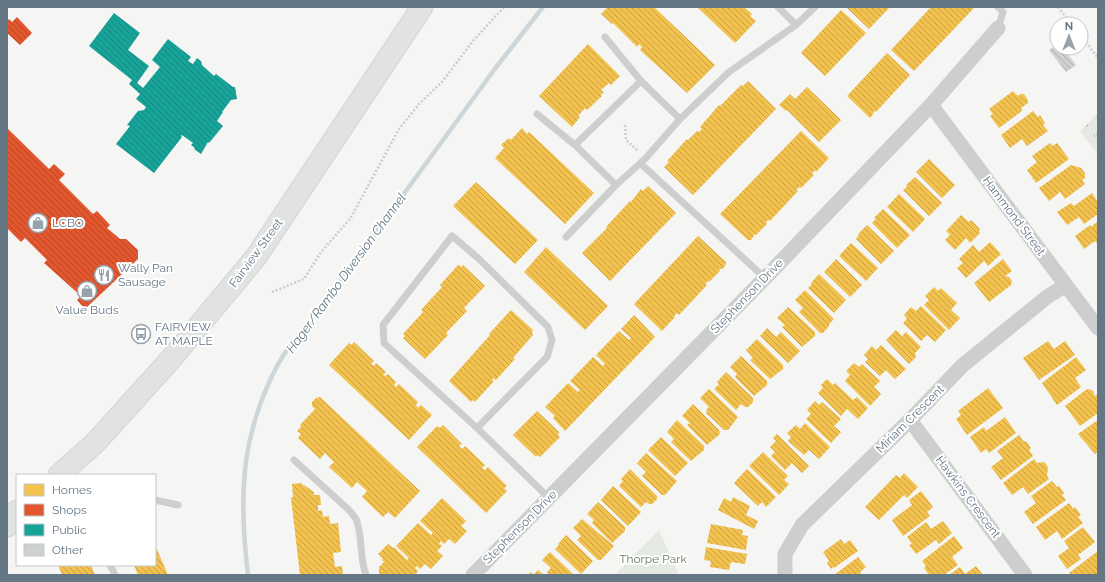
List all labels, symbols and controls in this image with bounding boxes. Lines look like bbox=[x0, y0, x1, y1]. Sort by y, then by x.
north arrow bbox=[1049, 16, 1089, 56]
text: N bbox=[1065, 20, 1073, 33]
street label: Hammond Street bbox=[980, 174, 1048, 258]
water label: Hager/Rambo Diversion Channel bbox=[283, 190, 409, 356]
shop icon: LCBO bbox=[27, 212, 49, 234]
place label: LCBO bbox=[52, 216, 84, 230]
street label: Fairview Street bbox=[226, 216, 286, 290]
street label: Stephenson Drive bbox=[708, 256, 786, 336]
place label: Wally Pan Sausage bbox=[118, 261, 173, 289]
restaurant icon: Wally Pan Sausage bbox=[93, 264, 115, 286]
shop icon: Value Buds bbox=[76, 280, 98, 302]
place label: Value Buds bbox=[56, 303, 119, 317]
place label: FAIRVIEW AT MAPLE bbox=[155, 320, 213, 348]
bus stop icon: FAIRVIEW AT MAPLE bbox=[130, 323, 152, 345]
street label: Miriam Crescent bbox=[873, 382, 947, 456]
street label: Hawkins Crescent bbox=[933, 453, 1003, 541]
legend bbox=[16, 474, 156, 566]
text: Homes bbox=[52, 483, 92, 497]
street label: Stephenson Drive bbox=[480, 487, 560, 567]
text: Shops bbox=[52, 503, 87, 517]
text: Public bbox=[52, 523, 87, 537]
text: Other bbox=[52, 543, 84, 557]
park label: Thorpe Park bbox=[619, 552, 687, 566]

